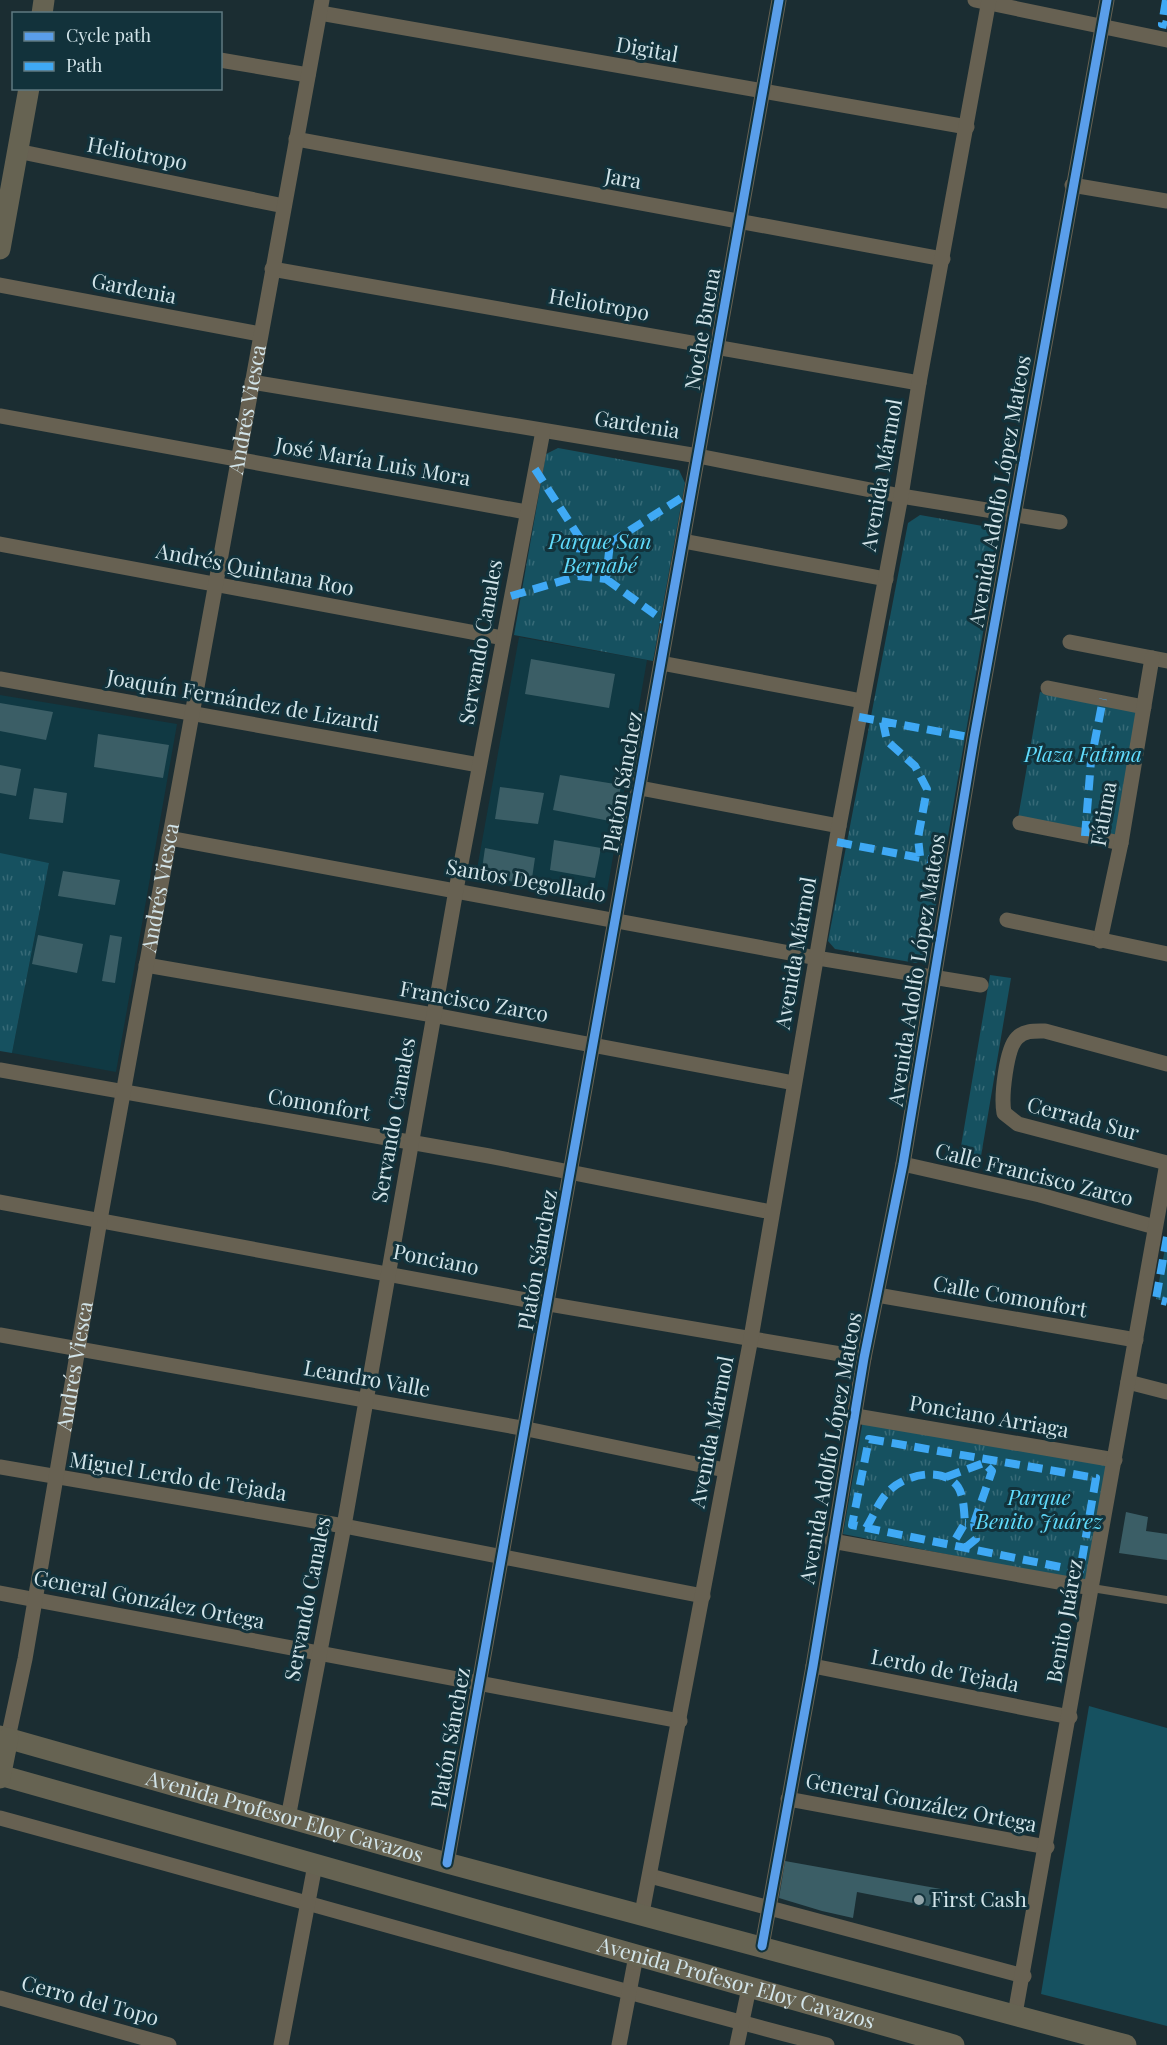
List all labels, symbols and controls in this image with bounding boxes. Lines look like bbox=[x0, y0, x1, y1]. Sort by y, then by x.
legend bbox=[12, 12, 222, 90]
text: Cycle path bbox=[66, 23, 151, 47]
street label: Digital bbox=[614, 29, 681, 67]
text: Path bbox=[66, 53, 103, 77]
street label: Heliotropo bbox=[85, 129, 190, 175]
street label: Jara bbox=[602, 160, 644, 194]
street label: Gardenia bbox=[89, 265, 180, 309]
street label: Noche Buena bbox=[677, 265, 726, 392]
street label: Heliotropo bbox=[547, 280, 652, 326]
street label: Andrés Viesca bbox=[220, 342, 271, 477]
street label: Avenida Adolfo López Mateos bbox=[960, 353, 1036, 630]
street label: Avenida Mármol bbox=[853, 396, 907, 554]
street label: Gardenia bbox=[593, 402, 683, 444]
street label: José María Luis Mora bbox=[273, 429, 473, 491]
park label: Parque San Bernabé bbox=[547, 526, 652, 578]
street label: Andrés Quintana Roo bbox=[153, 535, 357, 601]
street label: Servando Canales bbox=[451, 557, 507, 726]
street label: Joaquín Fernández de Lizardi bbox=[104, 661, 382, 737]
street label: Platón Sánchez bbox=[595, 709, 647, 854]
park label: Plaza Fatima bbox=[1023, 739, 1142, 767]
street label: Fátima bbox=[1083, 779, 1122, 848]
street label: Andrés Viesca bbox=[133, 820, 184, 955]
street label: Avenida Adolfo López Mateos bbox=[880, 832, 950, 1109]
street label: Santos Degollado bbox=[444, 851, 609, 907]
street label: Avenida Mármol bbox=[767, 874, 821, 1032]
street label: Francisco Zarco bbox=[398, 973, 551, 1027]
street label: Servando Canales bbox=[364, 1035, 420, 1204]
street label: Comonfort bbox=[266, 1080, 373, 1126]
street label: Cerrada Sur bbox=[1024, 1089, 1143, 1146]
street label: Calle Francisco Zarco bbox=[933, 1135, 1136, 1211]
street label: Platón Sánchez bbox=[510, 1187, 562, 1332]
street label: Ponciano bbox=[391, 1236, 482, 1280]
street label: Calle Comonfort bbox=[931, 1268, 1090, 1322]
street label: Andrés Viesca bbox=[48, 1298, 98, 1434]
street label: Avenida Adolfo López Mateos bbox=[791, 1310, 867, 1587]
street label: Leandro Valle bbox=[302, 1352, 433, 1402]
street label: Avenida Mármol bbox=[681, 1353, 738, 1511]
street label: Ponciano Arriaga bbox=[907, 1387, 1072, 1443]
street label: Miguel Lerdo de Tejada bbox=[68, 1444, 289, 1506]
park label: Parque Benito Juárez bbox=[975, 1482, 1103, 1534]
street label: Servando Canales bbox=[276, 1514, 336, 1683]
street label: Benito Juárez bbox=[1038, 1557, 1088, 1685]
street label: General González Ortega bbox=[31, 1562, 268, 1634]
street label: Lerdo de Tejada bbox=[869, 1641, 1022, 1697]
street label: Platón Sánchez bbox=[423, 1665, 475, 1810]
street label: Avenida Profesor Eloy Cavazos bbox=[142, 1762, 427, 1868]
street label: General González Ortega bbox=[803, 1765, 1040, 1837]
place label: First Cash bbox=[931, 1884, 1027, 1912]
marker: First Cash bbox=[912, 1893, 926, 1907]
street label: Avenida Profesor Eloy Cavazos bbox=[594, 1929, 878, 2034]
street label: Cerro del Topo bbox=[19, 1967, 162, 2031]

